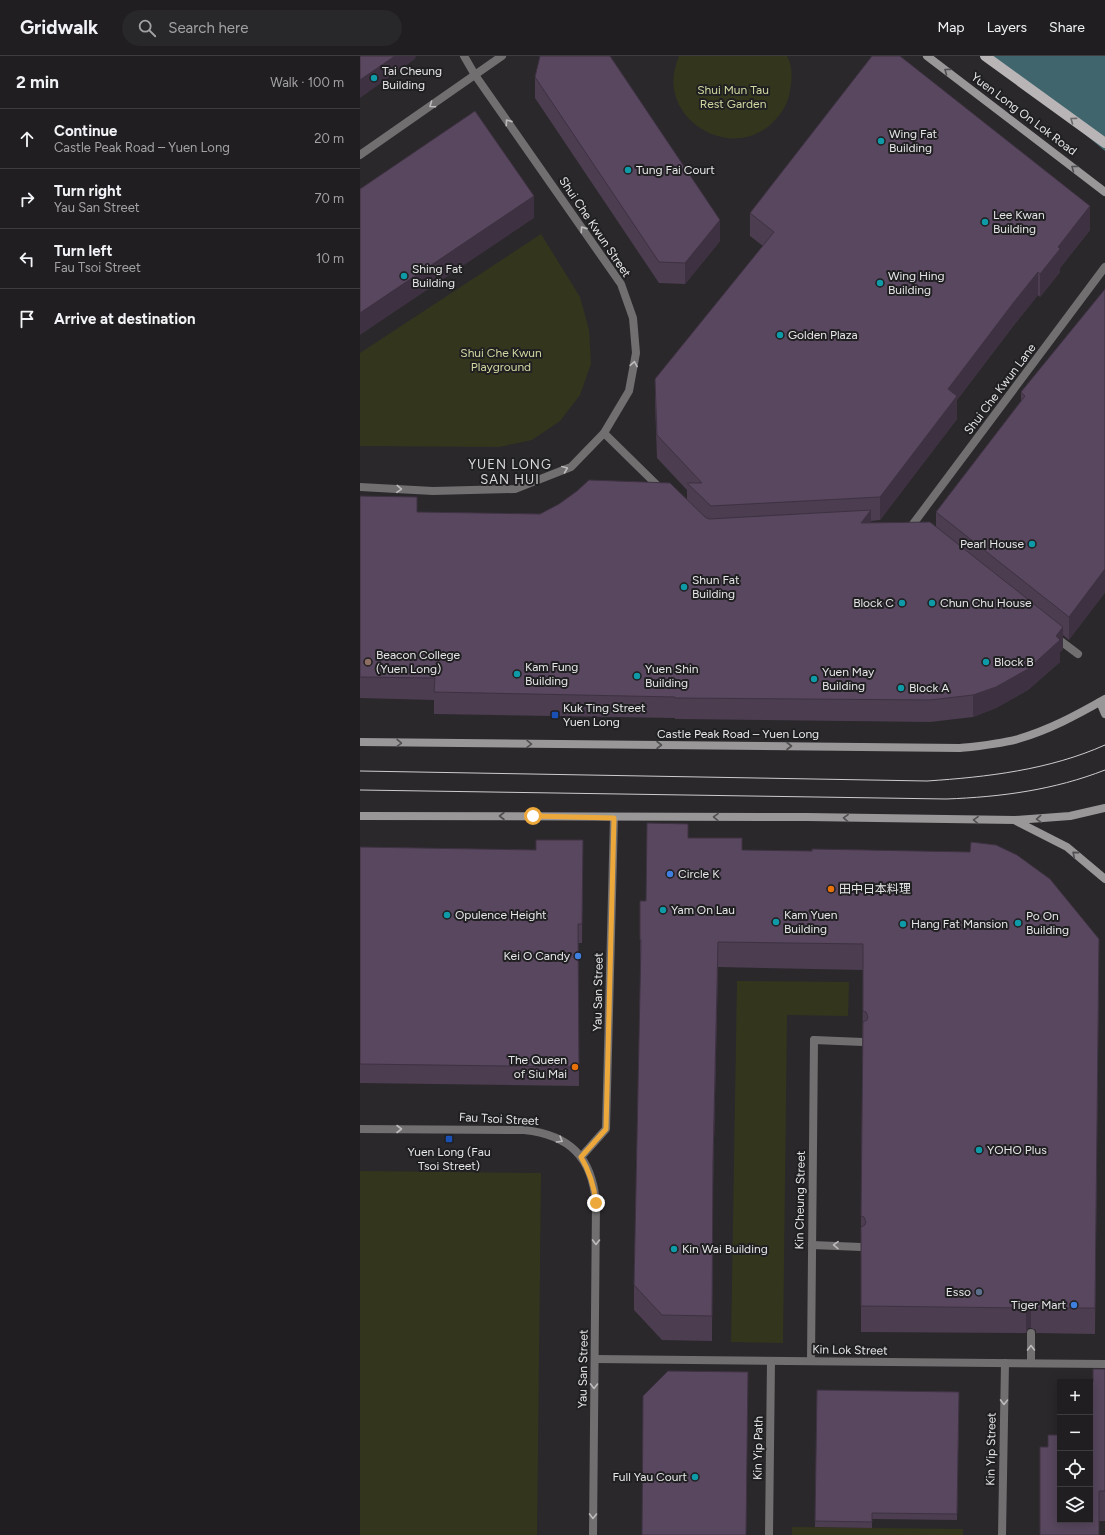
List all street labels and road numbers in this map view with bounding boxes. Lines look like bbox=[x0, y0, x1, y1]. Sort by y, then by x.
street label: Yuen Long On Lok Road bbox=[969, 70, 1079, 158]
street label: Shui Che Kwun Street bbox=[556, 174, 634, 280]
street label: Shui Che Kwun Lane bbox=[961, 341, 1039, 437]
street label: Castle Peak Road – Yuen Long bbox=[657, 727, 819, 741]
street label: Yau San Street bbox=[590, 952, 606, 1032]
street label: Fau Tsoi Street bbox=[459, 1110, 540, 1128]
street label: Kin Cheung Street bbox=[792, 1150, 808, 1249]
street label: Yau San Street bbox=[575, 1329, 591, 1409]
street label: Kin Lok Street bbox=[812, 1342, 888, 1358]
street label: Kin Yip Street bbox=[983, 1412, 999, 1486]
street label: Kin Yip Path bbox=[750, 1416, 766, 1480]

